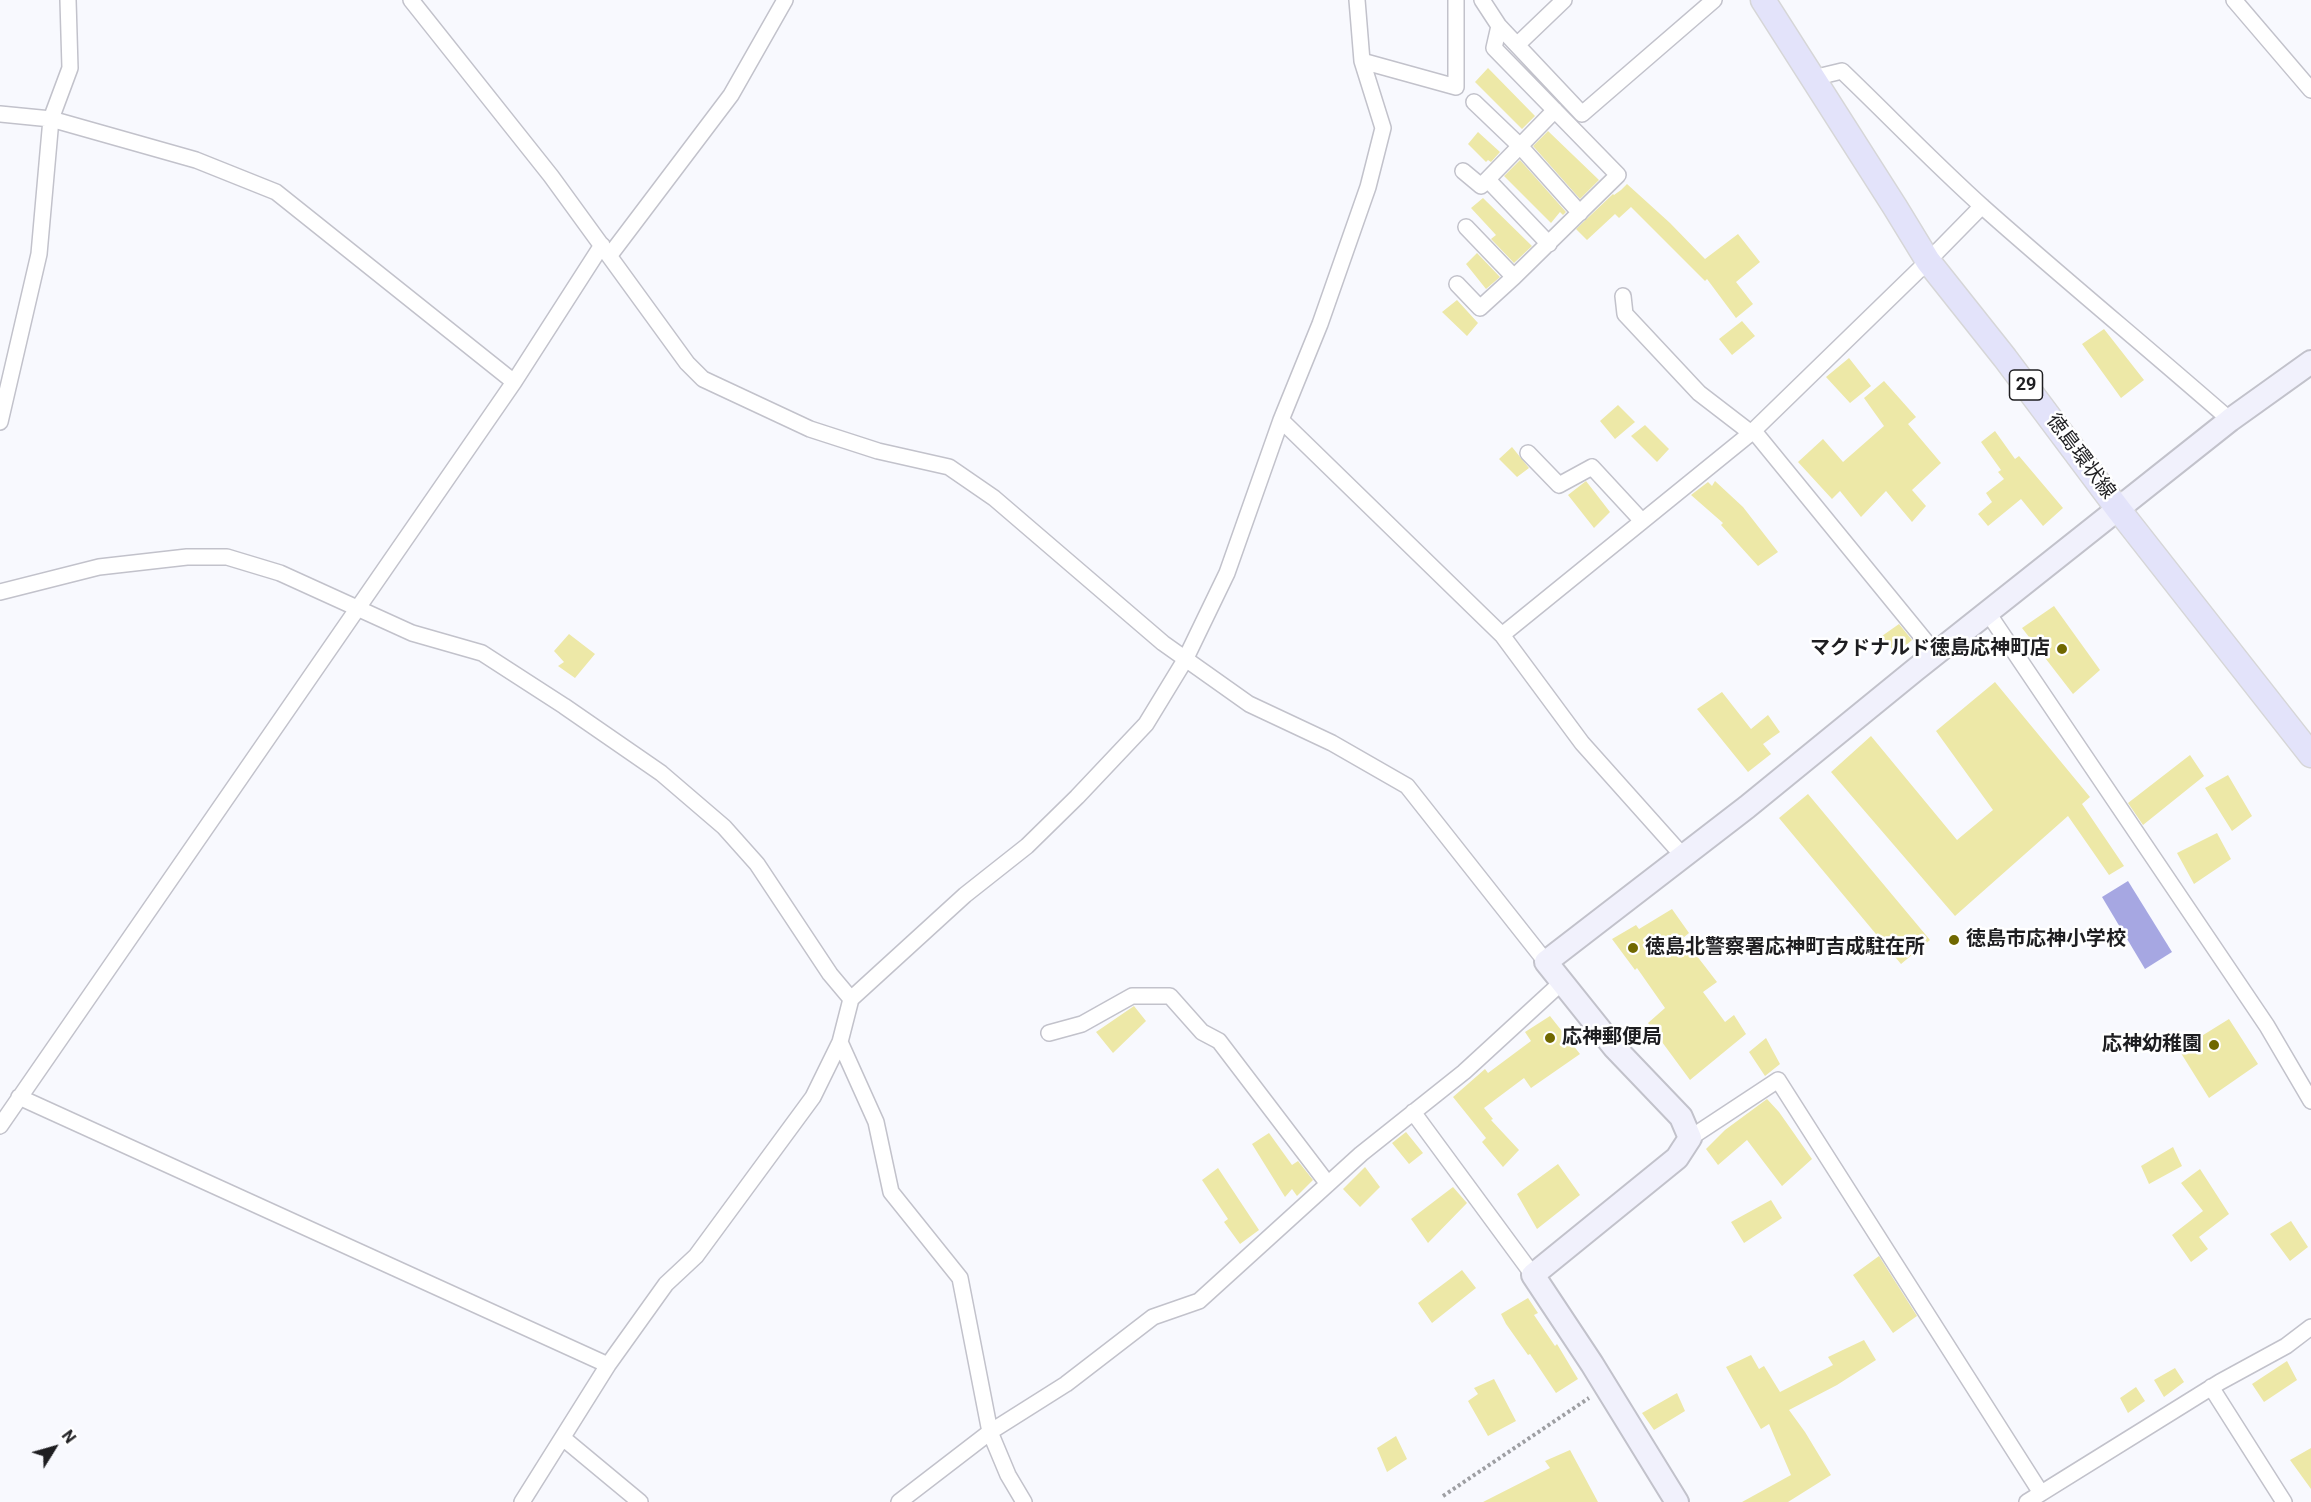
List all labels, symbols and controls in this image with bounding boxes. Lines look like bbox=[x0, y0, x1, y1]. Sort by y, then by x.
road number: 29 bbox=[2010, 370, 2042, 400]
street label: 徳島環状線 bbox=[2040, 410, 2120, 504]
place label: マクドナルド徳島応神町店 bbox=[1810, 637, 2050, 661]
marker: マクドナルド徳島応神町店 bbox=[2055, 642, 2069, 656]
place label: 徳島市応神小学校 bbox=[1966, 928, 2126, 952]
marker: 徳島市応神小学校 bbox=[1947, 933, 1961, 947]
place label: 徳島北警察署応神町吉成駐在所 bbox=[1645, 936, 1925, 960]
marker: 徳島北警察署応神町吉成駐在所 bbox=[1626, 941, 1640, 955]
place label: 応神郵便局 bbox=[1562, 1026, 1662, 1050]
marker: 応神郵便局 bbox=[1543, 1031, 1557, 1045]
place label: 応神幼稚園 bbox=[2102, 1033, 2202, 1057]
marker: 応神幼稚園 bbox=[2207, 1038, 2221, 1052]
north arrow bbox=[24, 1418, 84, 1478]
text: N bbox=[58, 1427, 80, 1447]

